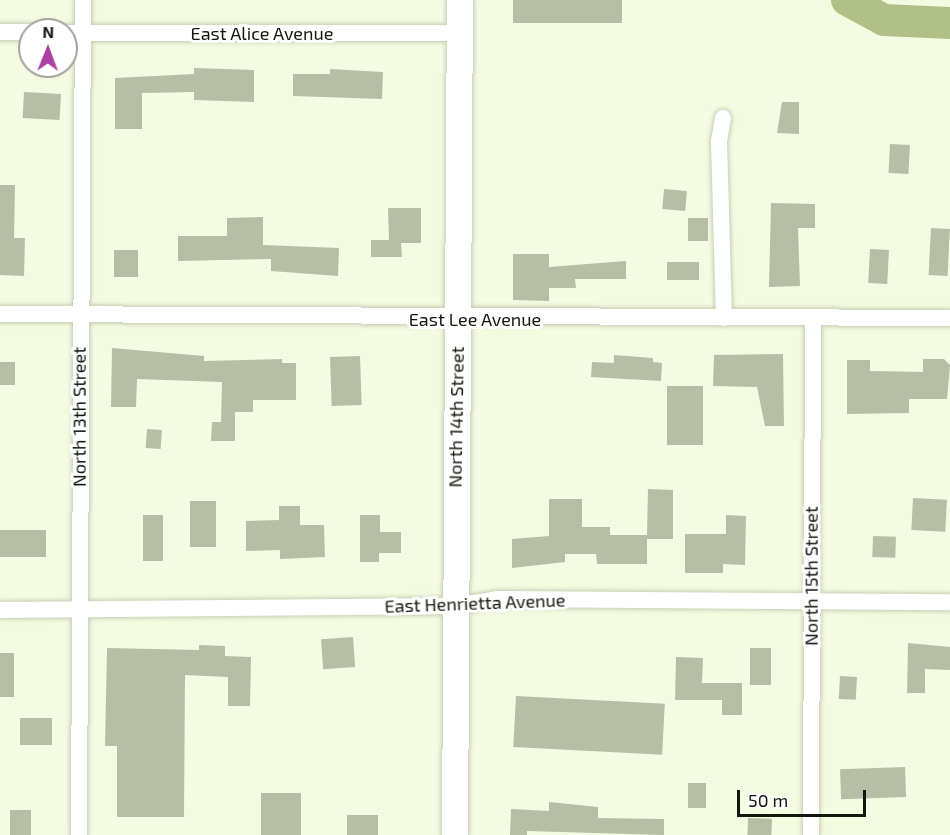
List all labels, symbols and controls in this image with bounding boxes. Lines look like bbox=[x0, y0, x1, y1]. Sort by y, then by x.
north arrow bbox=[18, 18, 78, 78]
text: N bbox=[42, 22, 54, 41]
street label: East Alice Avenue bbox=[190, 22, 334, 44]
street label: East Lee Avenue bbox=[409, 308, 541, 330]
street label: North 14th Street bbox=[444, 346, 468, 488]
street label: North 13th Street bbox=[68, 347, 90, 487]
street label: North 15th Street bbox=[800, 506, 822, 646]
street label: East Henrietta Avenue bbox=[384, 589, 566, 617]
scale bar bbox=[740, 778, 869, 816]
text: 50 m bbox=[748, 789, 788, 811]

